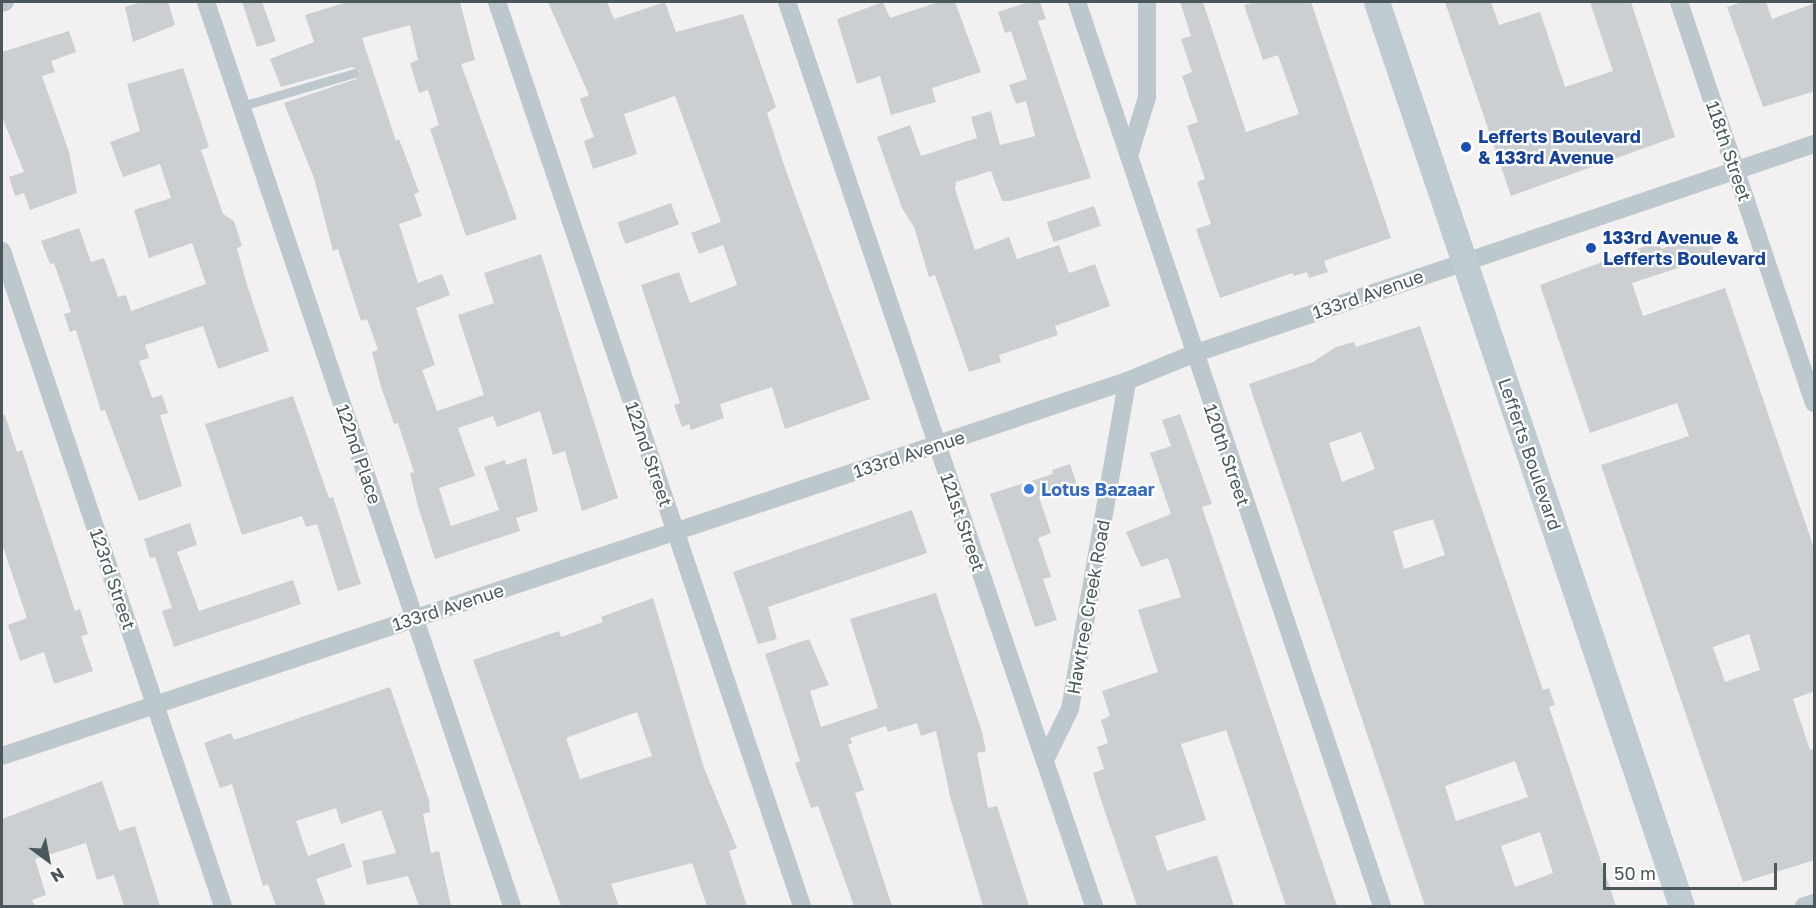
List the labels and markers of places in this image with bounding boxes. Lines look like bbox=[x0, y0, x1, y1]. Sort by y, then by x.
place label: Lefferts Boulevard & 133rd Avenue bbox=[1478, 126, 1641, 168]
marker: Lefferts Boulevard & 133rd Avenue bbox=[1459, 140, 1473, 154]
place label: 133rd Avenue & Lefferts Boulevard bbox=[1603, 227, 1766, 270]
marker: 133rd Avenue & Lefferts Boulevard bbox=[1584, 241, 1598, 255]
place label: Lotus Bazaar bbox=[1041, 478, 1155, 500]
marker: Lotus Bazaar bbox=[1022, 482, 1036, 496]

